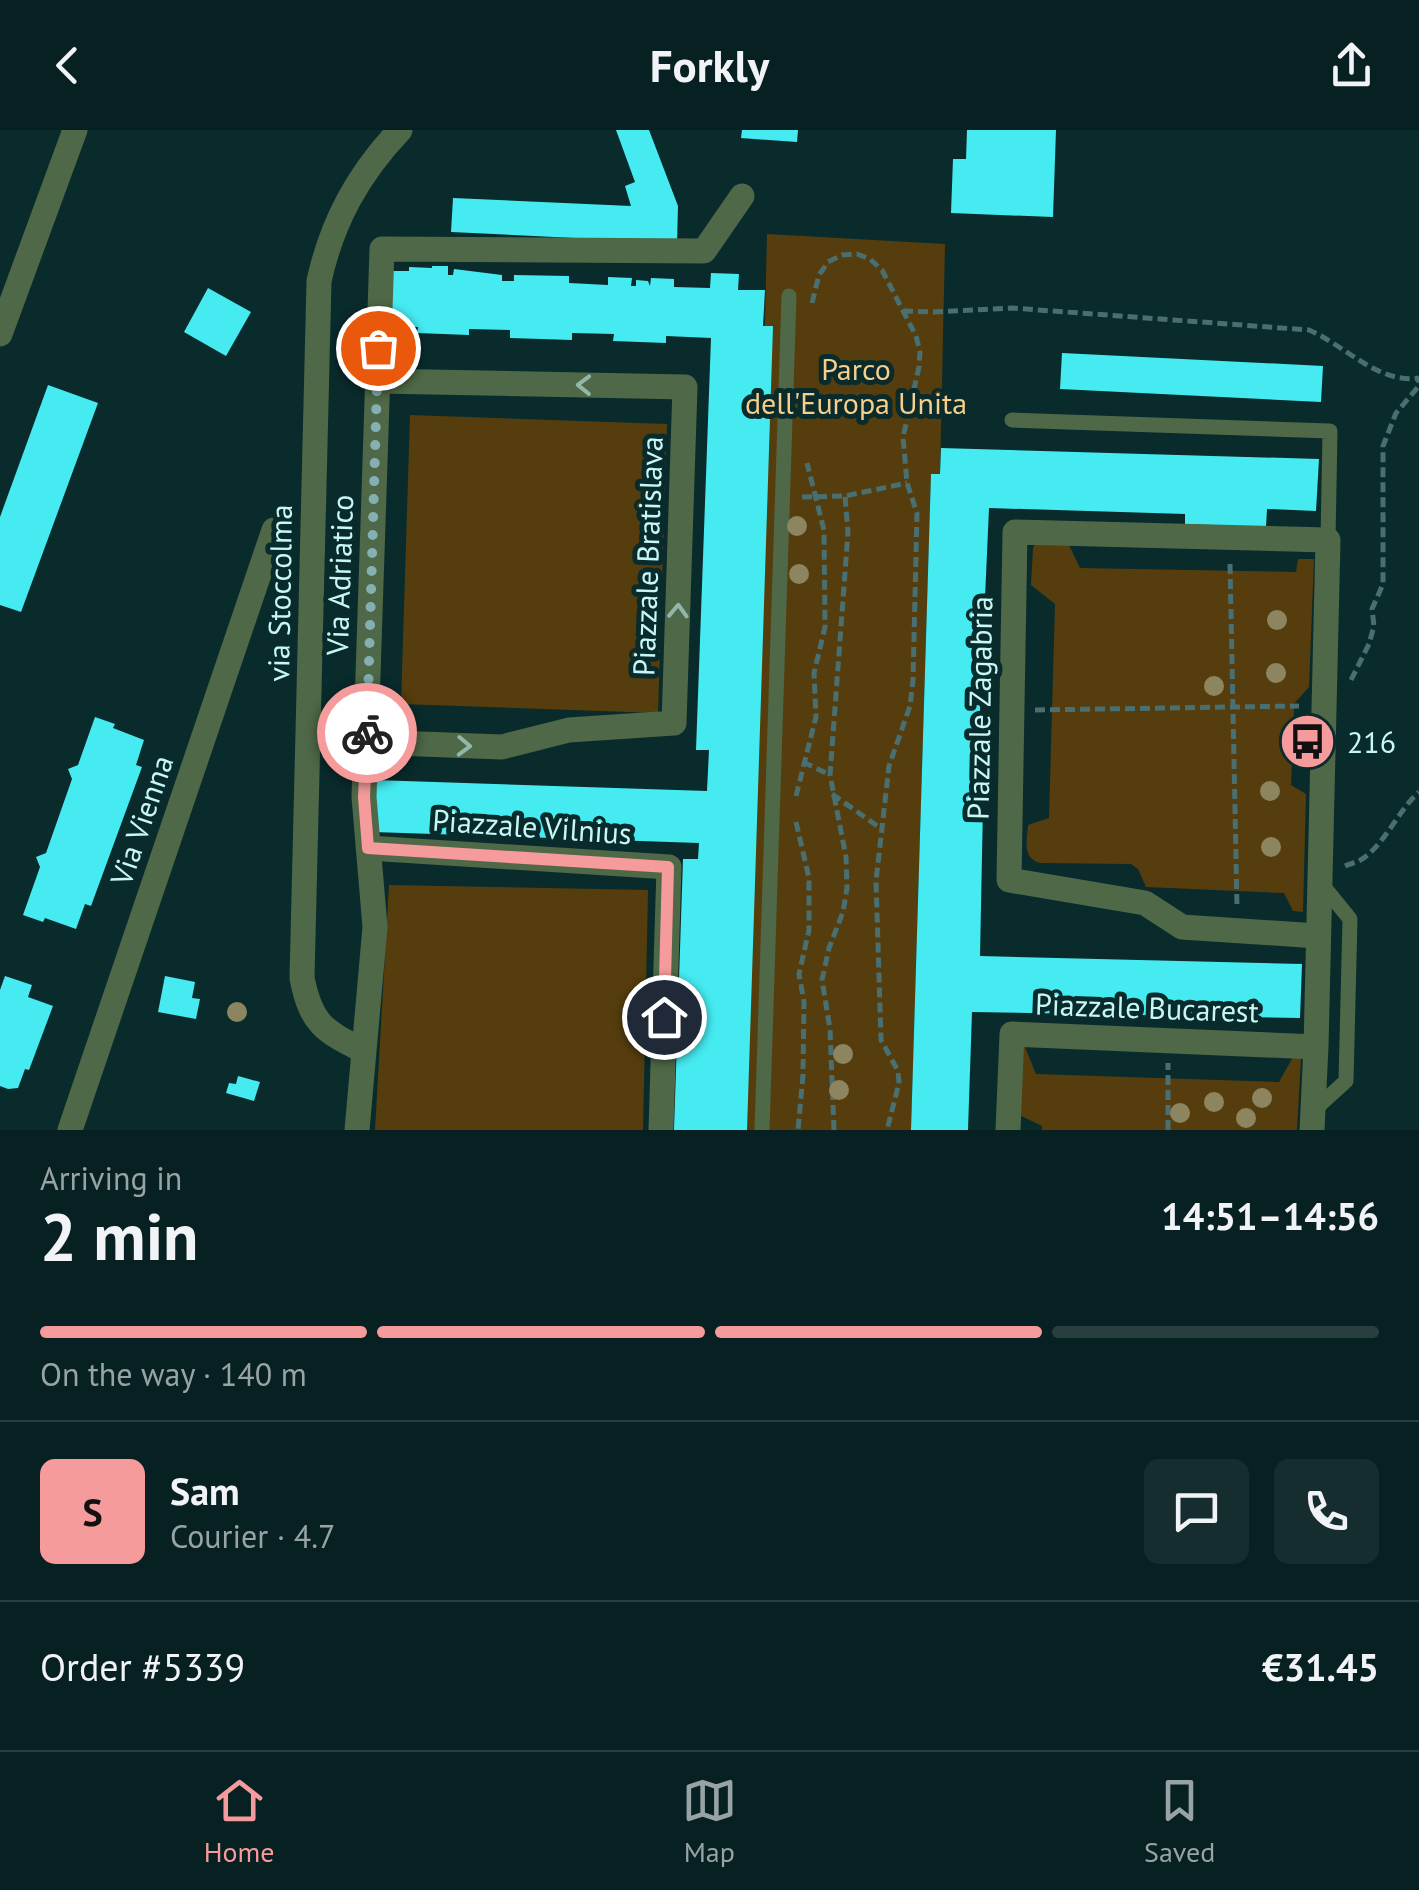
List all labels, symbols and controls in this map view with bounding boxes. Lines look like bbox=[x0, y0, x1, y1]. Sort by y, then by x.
text: Forkly bbox=[650, 36, 769, 94]
icon: back bbox=[40, 38, 95, 93]
icon: share bbox=[1324, 38, 1379, 93]
pin bbox=[336, 306, 421, 391]
icon: bag bbox=[351, 321, 406, 376]
park label: Parco dell'Europa Unita bbox=[745, 349, 967, 422]
one-way arrow bbox=[575, 375, 591, 396]
street label: Piazzale Bratislava bbox=[623, 435, 671, 677]
street label: Via Adriatico bbox=[317, 494, 361, 657]
street label: via Stoccolma bbox=[258, 504, 300, 682]
street label: Piazzale Zagabria bbox=[958, 596, 1000, 820]
one-way arrow bbox=[667, 603, 688, 619]
courier bbox=[317, 683, 417, 783]
icon: bike bbox=[340, 706, 395, 761]
bus stop icon: 216 bbox=[1278, 711, 1338, 771]
place label: 216 bbox=[1347, 722, 1396, 761]
one-way arrow bbox=[457, 735, 473, 756]
street label: Via Vienna bbox=[100, 750, 181, 891]
street label: Piazzale Vilnius bbox=[431, 800, 633, 852]
pin bbox=[622, 975, 707, 1060]
street label: Piazzale Bucarest bbox=[1035, 984, 1259, 1030]
icon: home bbox=[637, 990, 692, 1045]
text: Arriving in bbox=[40, 1157, 182, 1199]
text: 14:51–14:56 bbox=[1161, 1191, 1379, 1240]
text: 2 min bbox=[40, 1194, 199, 1278]
text: On the way · 140 m bbox=[40, 1353, 307, 1395]
button: chat bbox=[1144, 1459, 1249, 1564]
button: phone bbox=[1274, 1459, 1379, 1564]
text: Sam bbox=[170, 1466, 240, 1515]
text: S bbox=[82, 1487, 103, 1536]
text: Courier · 4.7 bbox=[170, 1515, 336, 1557]
text: Order #5339 bbox=[40, 1642, 245, 1691]
text: €31.45 bbox=[1262, 1642, 1379, 1691]
tab: Home bbox=[204, 1773, 274, 1870]
tab: Map bbox=[682, 1773, 737, 1870]
tab: Saved bbox=[1144, 1773, 1215, 1870]

